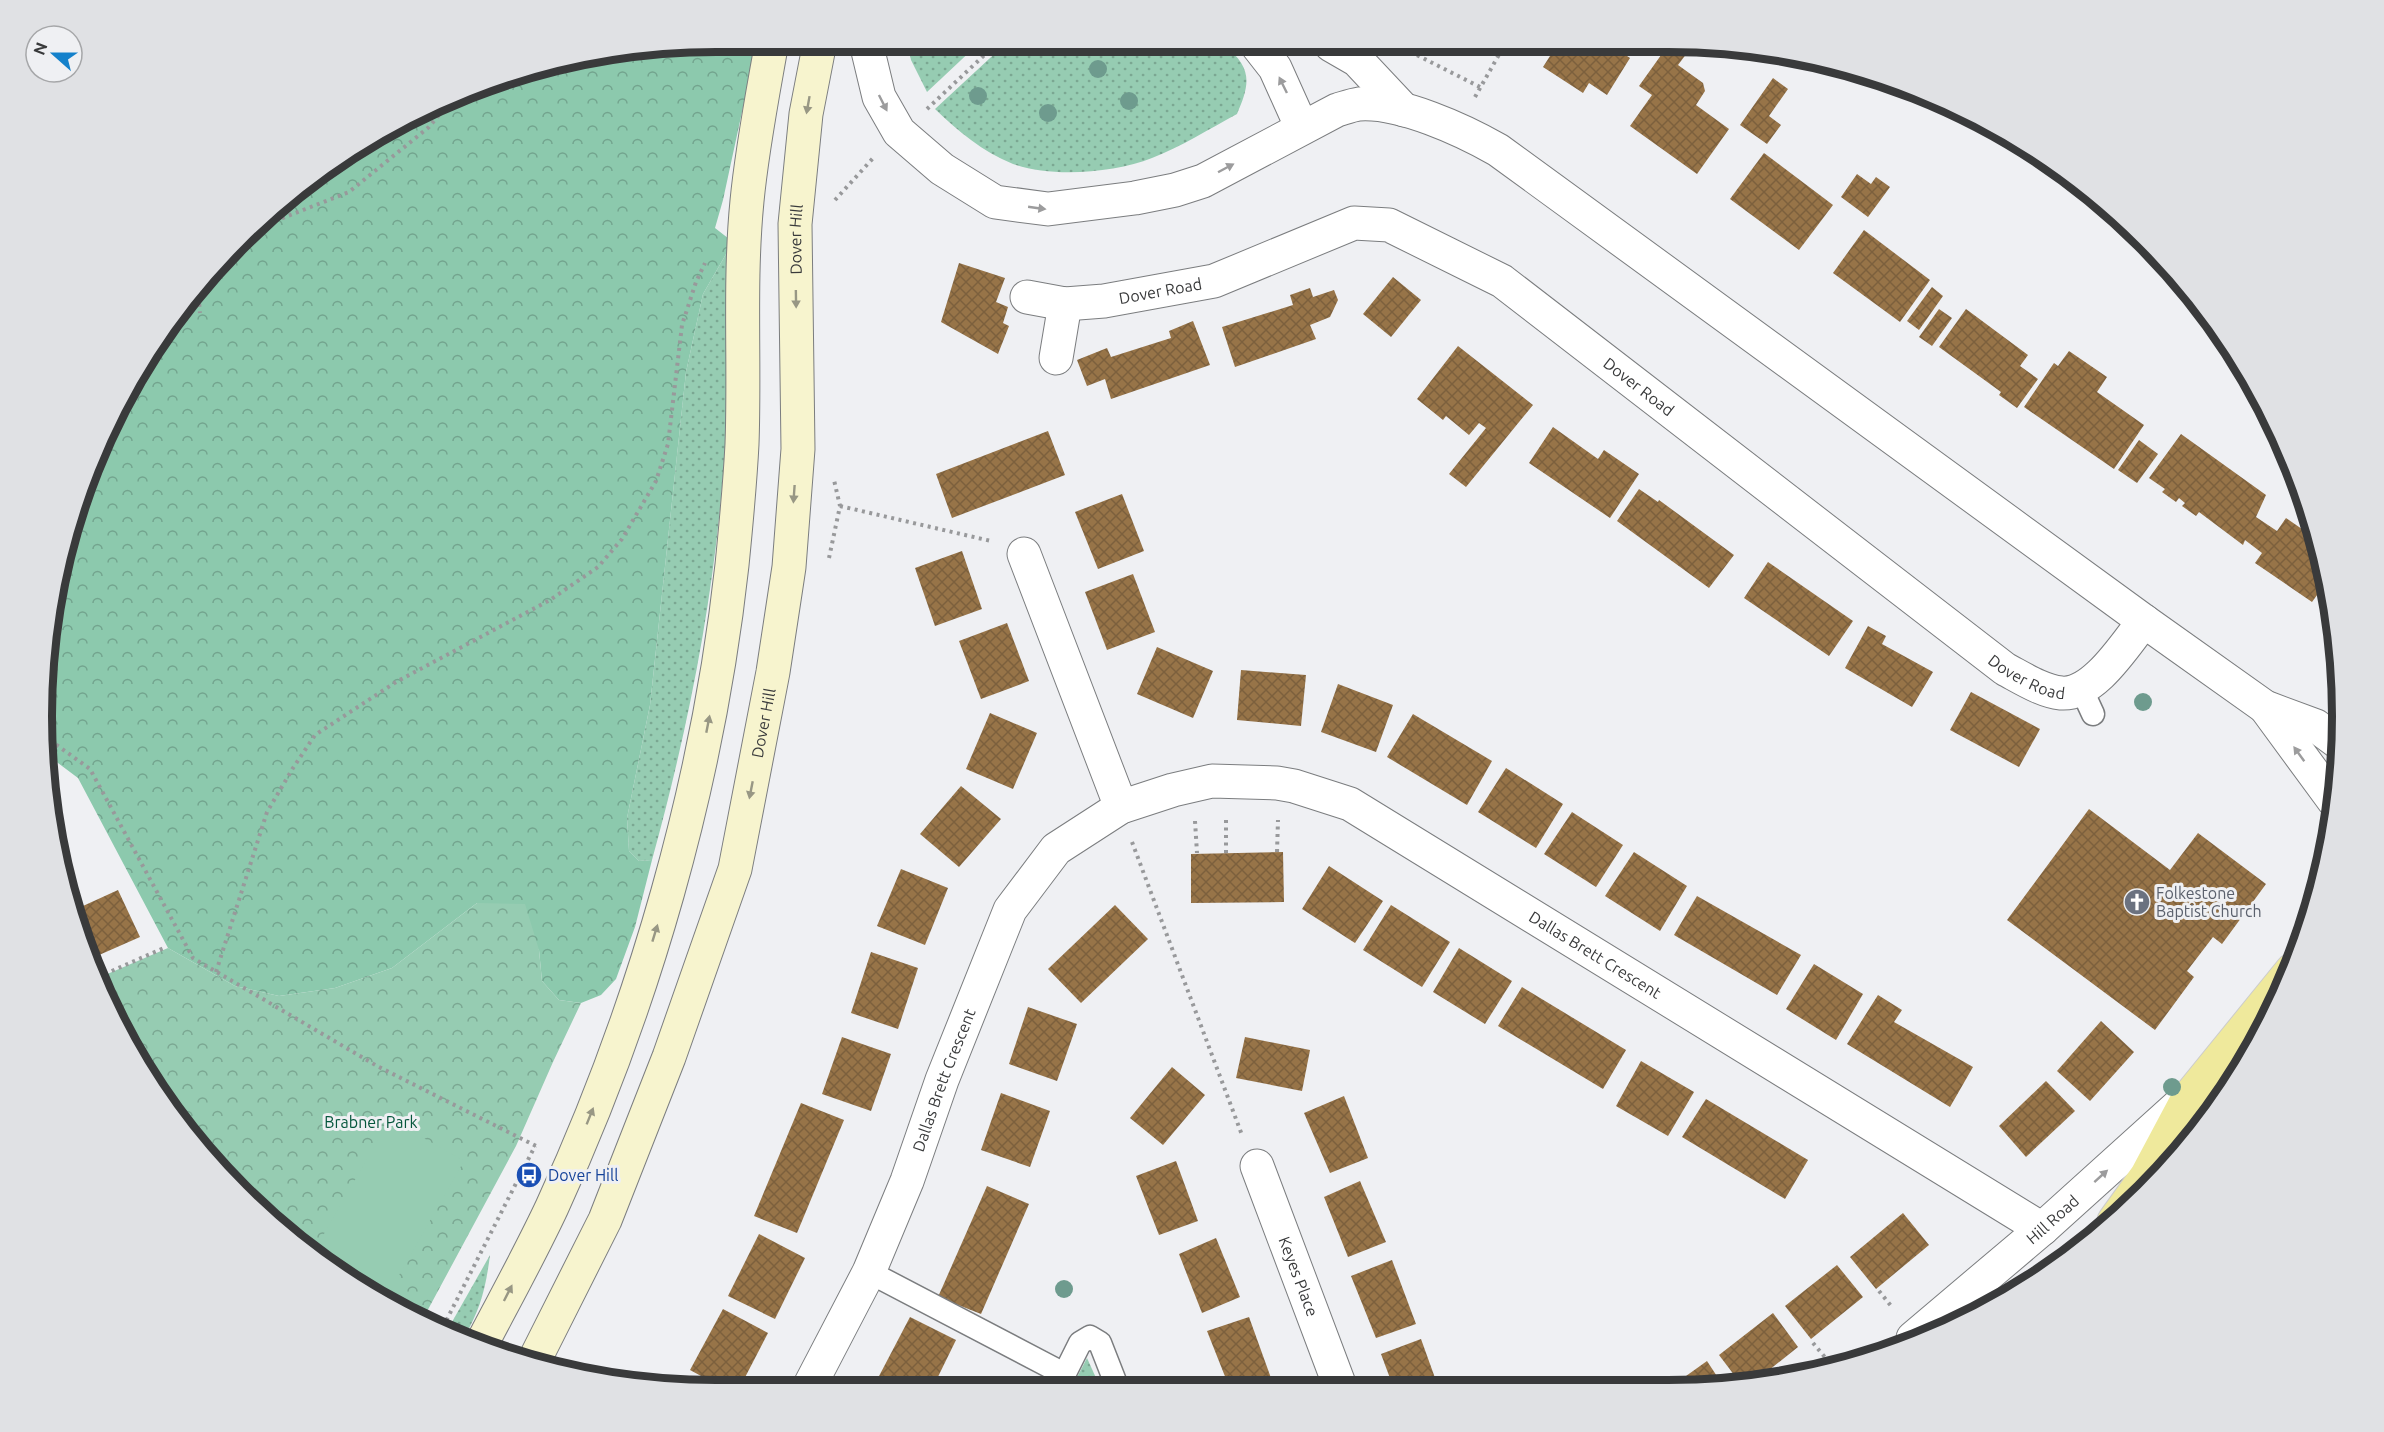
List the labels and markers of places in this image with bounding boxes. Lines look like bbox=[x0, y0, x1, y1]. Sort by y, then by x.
place label: Folkestone Baptist Church bbox=[2156, 884, 2262, 920]
church icon: Folkestone Baptist Church bbox=[2122, 887, 2152, 917]
bus stop icon: Dover Hill bbox=[514, 1160, 544, 1190]
place label: Dover Hill bbox=[548, 1166, 618, 1184]

